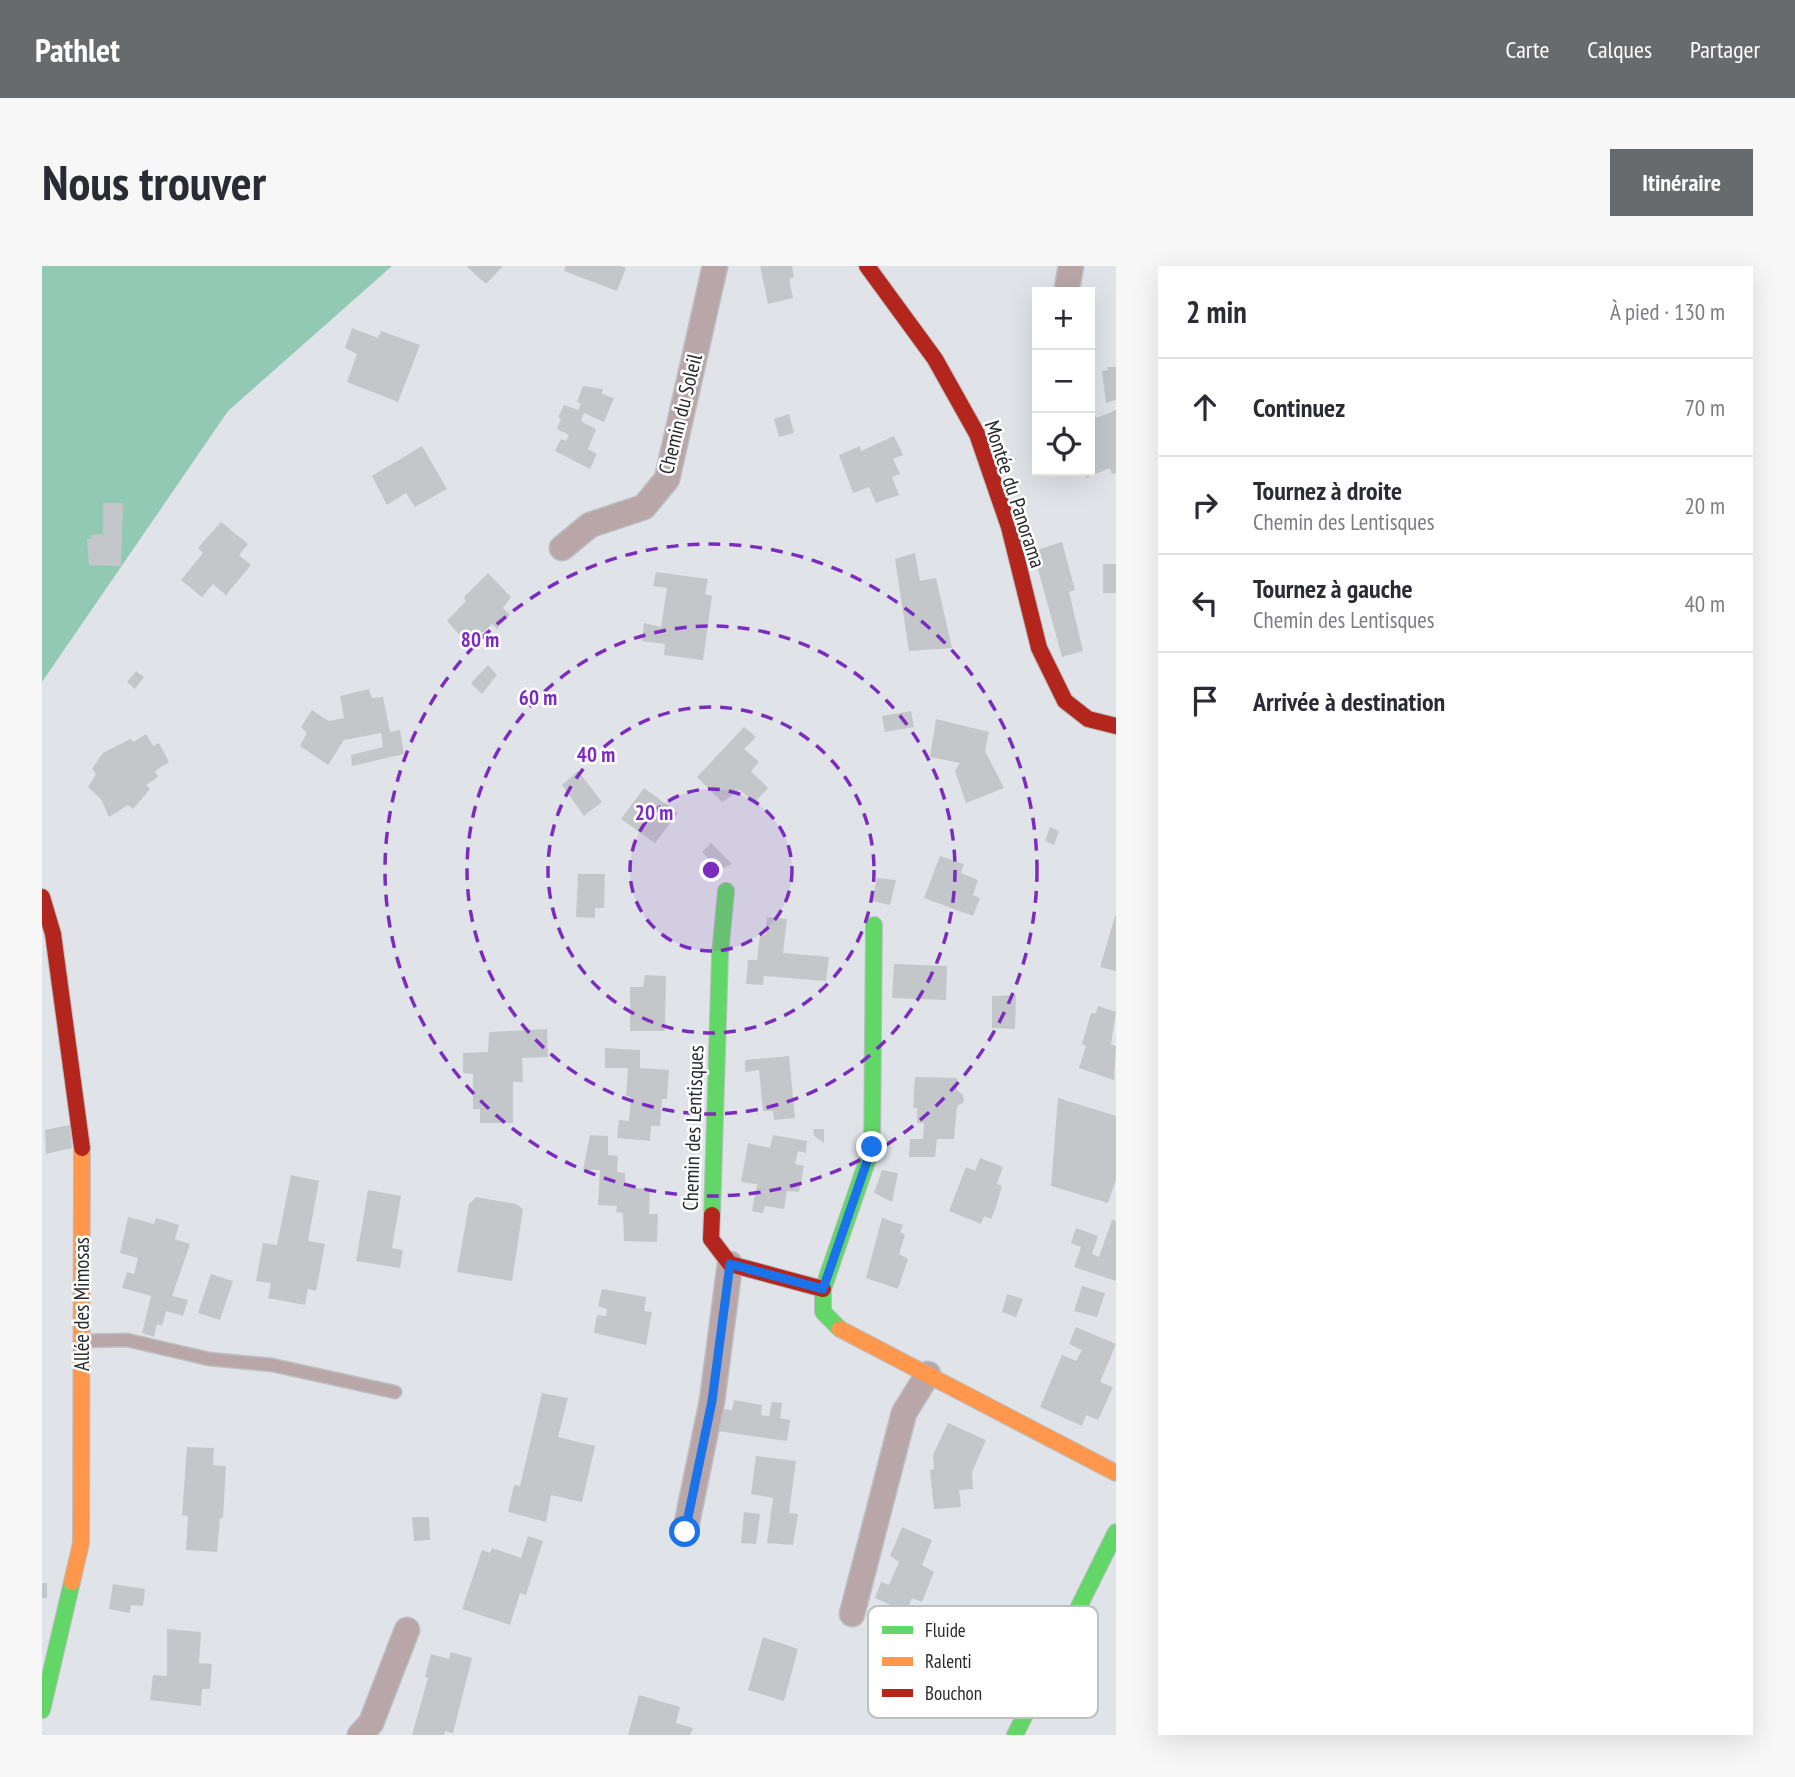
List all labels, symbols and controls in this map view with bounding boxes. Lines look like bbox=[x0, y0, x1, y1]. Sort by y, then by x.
text: Pathlet bbox=[35, 28, 120, 71]
text: Carte bbox=[1506, 34, 1549, 65]
text: Calques bbox=[1587, 34, 1652, 65]
text: Partager bbox=[1690, 34, 1760, 65]
button: Itinéraire bbox=[1610, 149, 1753, 216]
text: Nous trouver bbox=[42, 150, 266, 214]
map controls bbox=[1032, 287, 1095, 476]
button: + bbox=[1032, 287, 1095, 350]
text: 2 min bbox=[1186, 292, 1247, 331]
text: À pied · 130 m bbox=[1610, 297, 1725, 326]
button: − bbox=[1032, 350, 1095, 413]
street label: Chemin du Soleil bbox=[652, 351, 708, 477]
icon: ahead bbox=[1186, 388, 1224, 426]
text: Continuez bbox=[1253, 391, 1345, 424]
text: 70 m bbox=[1684, 393, 1725, 422]
button: locate bbox=[1032, 413, 1095, 476]
street label: Montée du Panorama bbox=[978, 417, 1052, 571]
text: Tournez à droite bbox=[1253, 474, 1402, 507]
icon: right bbox=[1186, 486, 1224, 524]
text: 20 m bbox=[1684, 491, 1725, 520]
text: Chemin des Lentisques bbox=[1253, 507, 1435, 536]
text: Tournez à gauche bbox=[1253, 572, 1413, 605]
icon: left bbox=[1186, 584, 1224, 622]
text: 40 m bbox=[1684, 589, 1725, 618]
text: Chemin des Lentisques bbox=[1253, 605, 1435, 634]
text: 80 m bbox=[461, 626, 499, 653]
icon: arrive bbox=[1186, 682, 1224, 720]
text: 60 m bbox=[519, 684, 557, 711]
text: Arrivée à destination bbox=[1253, 685, 1445, 718]
text: 40 m bbox=[577, 741, 615, 768]
text: 20 m bbox=[635, 799, 673, 826]
centre of rings bbox=[699, 858, 723, 882]
street label: Chemin des Lentisques bbox=[677, 1045, 709, 1211]
route end bbox=[856, 1131, 887, 1162]
street label: Allée des Mimosas bbox=[68, 1237, 95, 1371]
route start bbox=[669, 1516, 700, 1547]
legend bbox=[868, 1606, 1098, 1718]
text: Fluide bbox=[925, 1618, 966, 1642]
text: Ralenti bbox=[925, 1649, 972, 1673]
text: Bouchon bbox=[925, 1681, 982, 1705]

